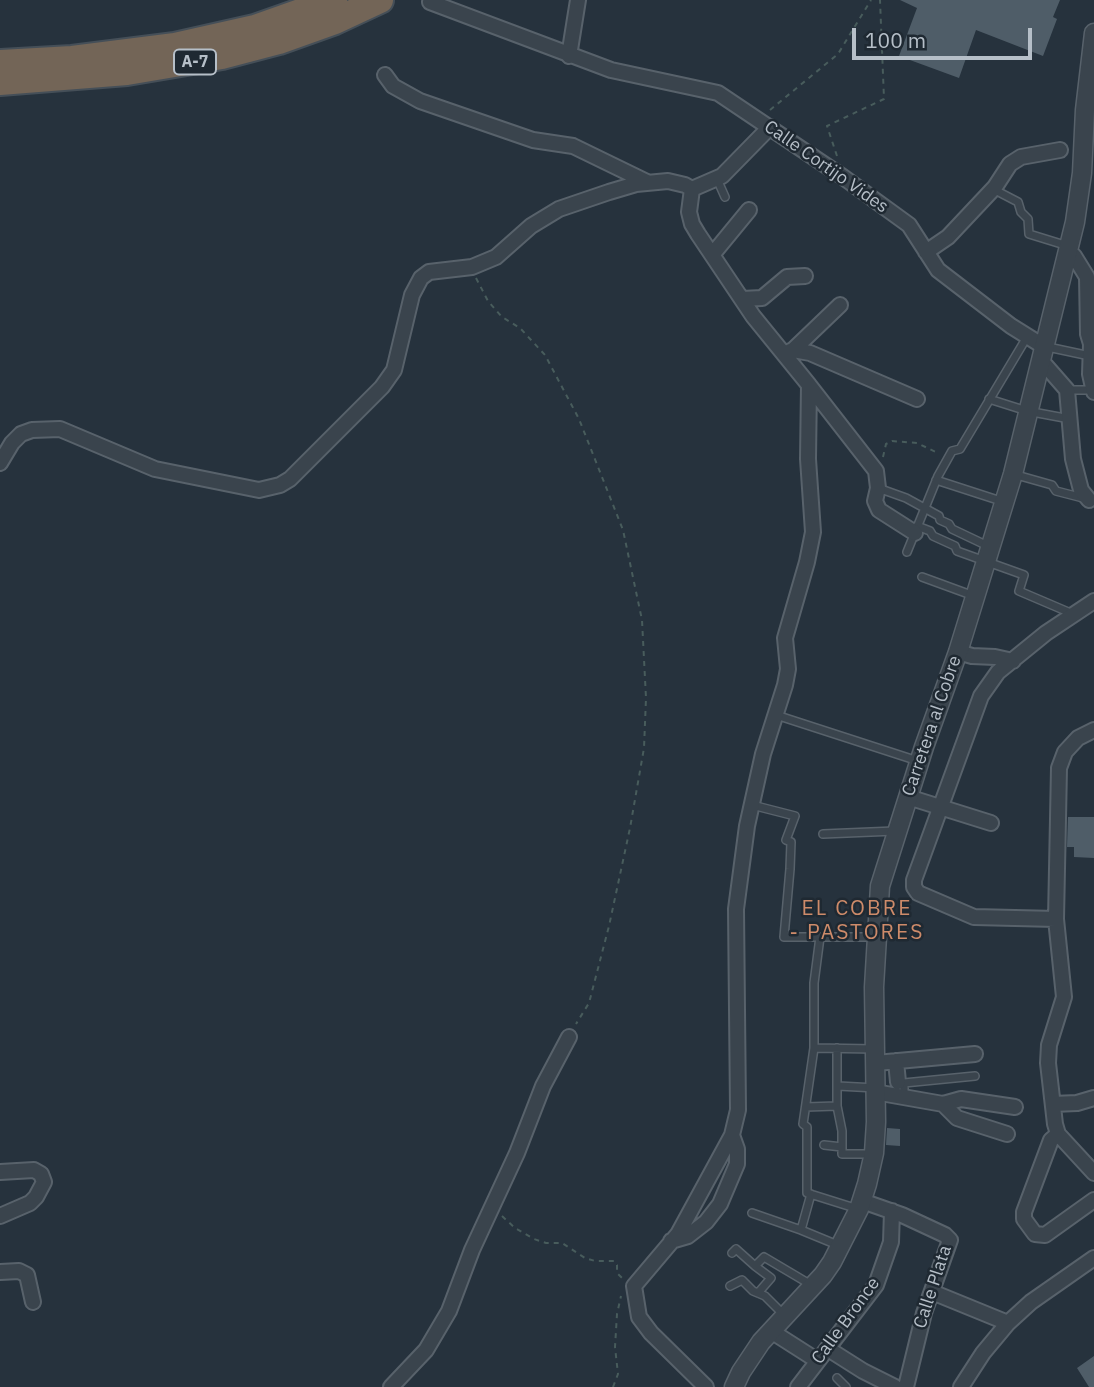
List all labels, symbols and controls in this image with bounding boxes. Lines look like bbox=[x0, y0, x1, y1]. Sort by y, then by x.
scale bar bbox=[856, 14, 1036, 58]
text: 100 m bbox=[865, 26, 926, 54]
road number: A-7 bbox=[174, 50, 216, 74]
street label: Calle Cortijo Vides bbox=[760, 116, 892, 218]
street label: Carretera al Cobre bbox=[898, 653, 966, 799]
district label: EL COBRE - PASTORES bbox=[791, 896, 923, 946]
street label: Calle Plata bbox=[909, 1243, 957, 1331]
street label: Calle Bronce bbox=[807, 1273, 885, 1369]

